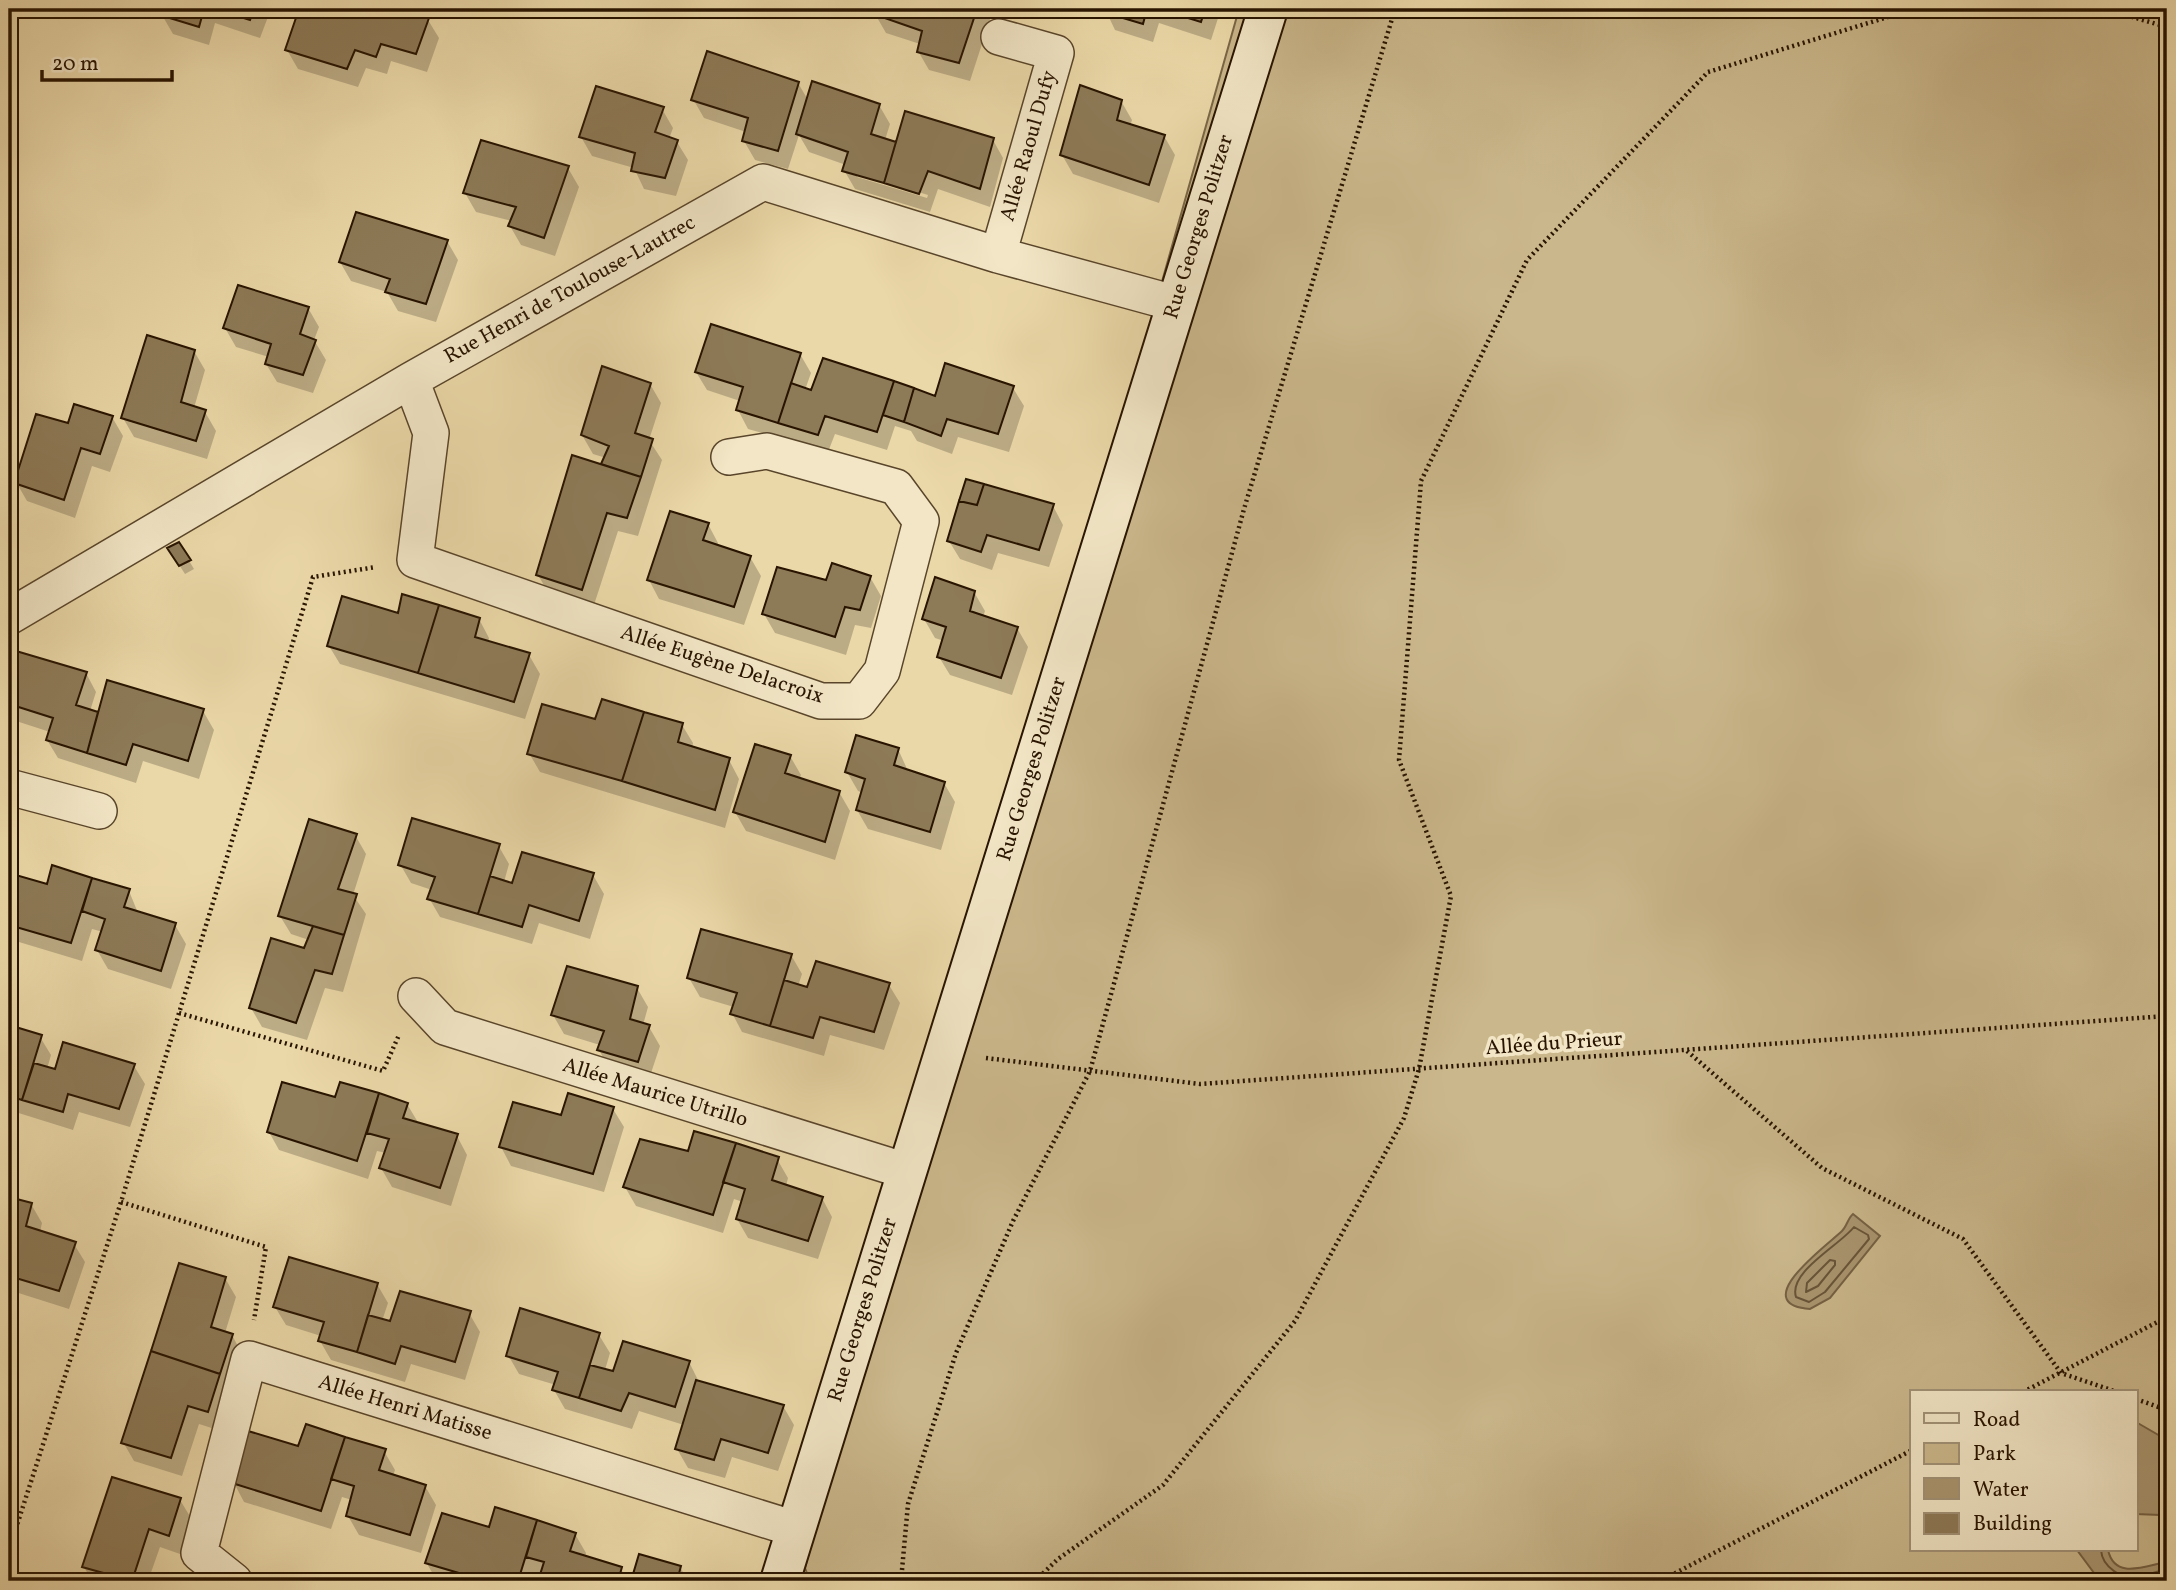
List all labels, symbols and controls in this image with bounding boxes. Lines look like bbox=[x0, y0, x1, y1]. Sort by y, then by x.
scale bar bbox=[42, 38, 172, 82]
text: 20 m bbox=[52, 50, 98, 79]
street label: Allée Raoul Dufy bbox=[994, 67, 1065, 225]
street label: Rue Georges Politzer bbox=[1157, 131, 1241, 323]
street label: Rue Henri de Toulouse-Lautrec bbox=[439, 209, 701, 371]
street label: Allée Eugène Delacroix bbox=[617, 618, 827, 712]
street label: Rue Georges Politzer bbox=[990, 673, 1074, 865]
street label: Allée du Prieur bbox=[1485, 1025, 1624, 1063]
street label: Allée Maurice Utrillo bbox=[559, 1051, 751, 1135]
street label: Rue Georges Politzer bbox=[821, 1214, 905, 1406]
street label: Allée Henri Matisse bbox=[315, 1368, 496, 1448]
legend bbox=[1910, 1390, 2138, 1552]
text: Road bbox=[1973, 1406, 2020, 1435]
text: Park bbox=[1973, 1440, 2016, 1469]
text: Water bbox=[1973, 1476, 2029, 1505]
text: Building bbox=[1973, 1510, 2052, 1539]

